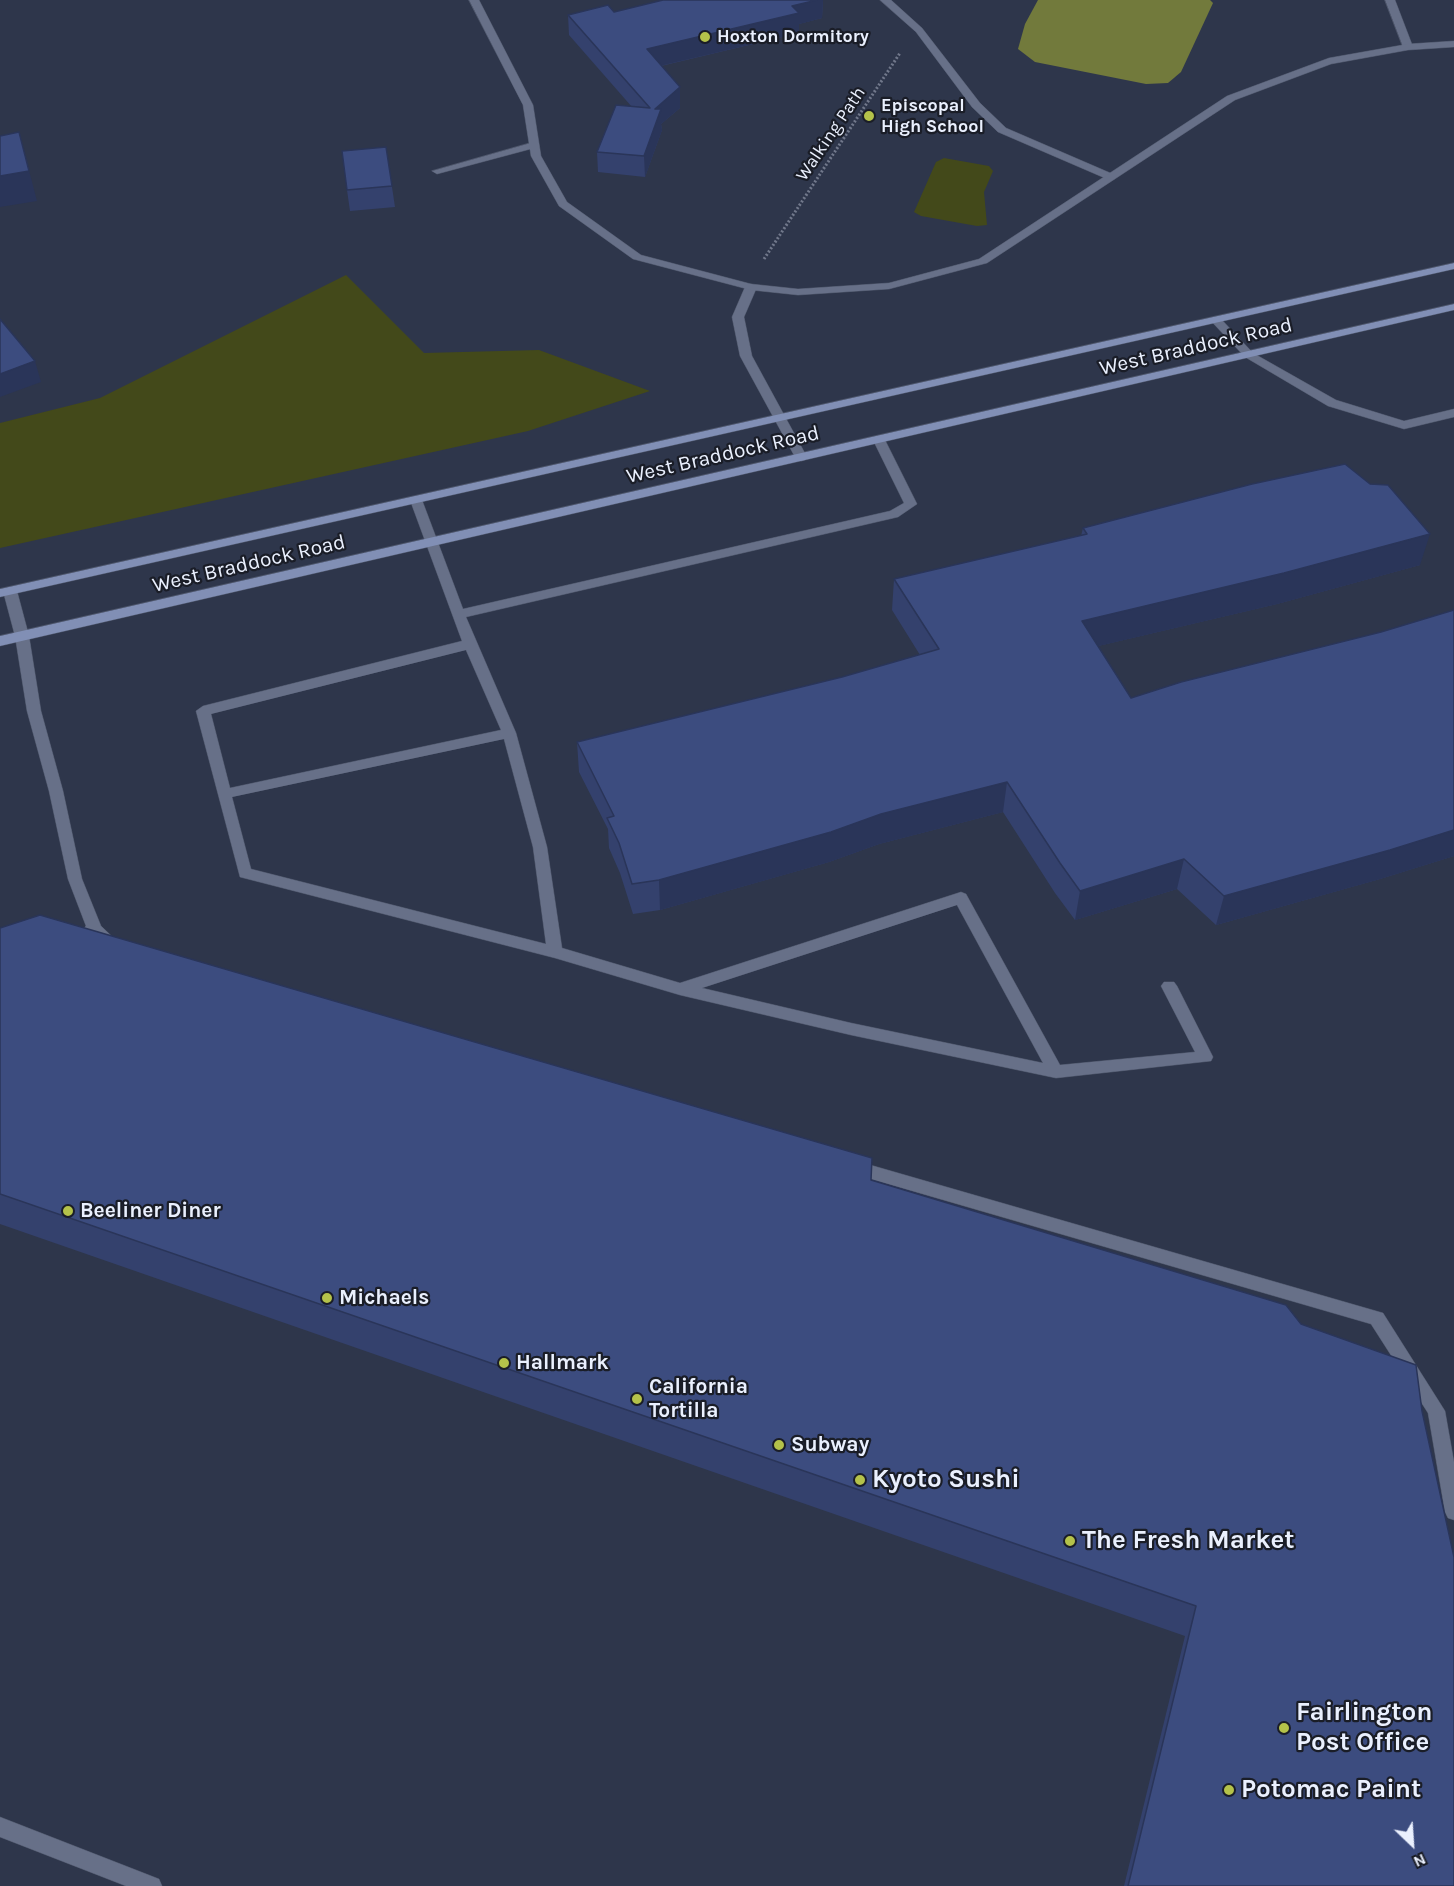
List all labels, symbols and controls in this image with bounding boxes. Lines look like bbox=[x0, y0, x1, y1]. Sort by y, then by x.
place label: Hoxton Dormitory bbox=[717, 26, 869, 48]
marker: Hoxton Dormitory bbox=[698, 30, 712, 44]
street label: Walking Path bbox=[792, 83, 870, 185]
place label: Episcopal High School bbox=[881, 95, 984, 138]
marker: Episcopal High School bbox=[862, 109, 876, 123]
street label: West Braddock Road bbox=[1097, 313, 1295, 381]
street label: West Braddock Road bbox=[624, 421, 822, 489]
street label: West Braddock Road bbox=[150, 530, 348, 598]
place label: Beeliner Diner bbox=[80, 1198, 221, 1224]
marker: Beeliner Diner bbox=[61, 1204, 75, 1218]
place label: Michaels bbox=[339, 1285, 429, 1311]
marker: Michaels bbox=[320, 1291, 334, 1305]
place label: Hallmark bbox=[516, 1350, 609, 1376]
marker: Hallmark bbox=[497, 1356, 511, 1370]
place label: California Tortilla bbox=[649, 1374, 748, 1424]
marker: California Tortilla bbox=[630, 1392, 644, 1406]
place label: Subway bbox=[791, 1432, 869, 1458]
marker: Subway bbox=[772, 1438, 786, 1452]
place label: Kyoto Sushi bbox=[872, 1464, 1020, 1496]
marker: Kyoto Sushi bbox=[853, 1473, 867, 1487]
place label: The Fresh Market bbox=[1082, 1525, 1295, 1557]
marker: The Fresh Market bbox=[1063, 1534, 1077, 1548]
place label: Fairlington Post Office bbox=[1296, 1697, 1432, 1758]
marker: Fairlington Post Office bbox=[1277, 1721, 1291, 1735]
place label: Potomac Paint bbox=[1241, 1774, 1421, 1806]
marker: Potomac Paint bbox=[1222, 1783, 1236, 1797]
north arrow bbox=[1382, 1814, 1442, 1874]
text: N bbox=[1411, 1850, 1429, 1872]

